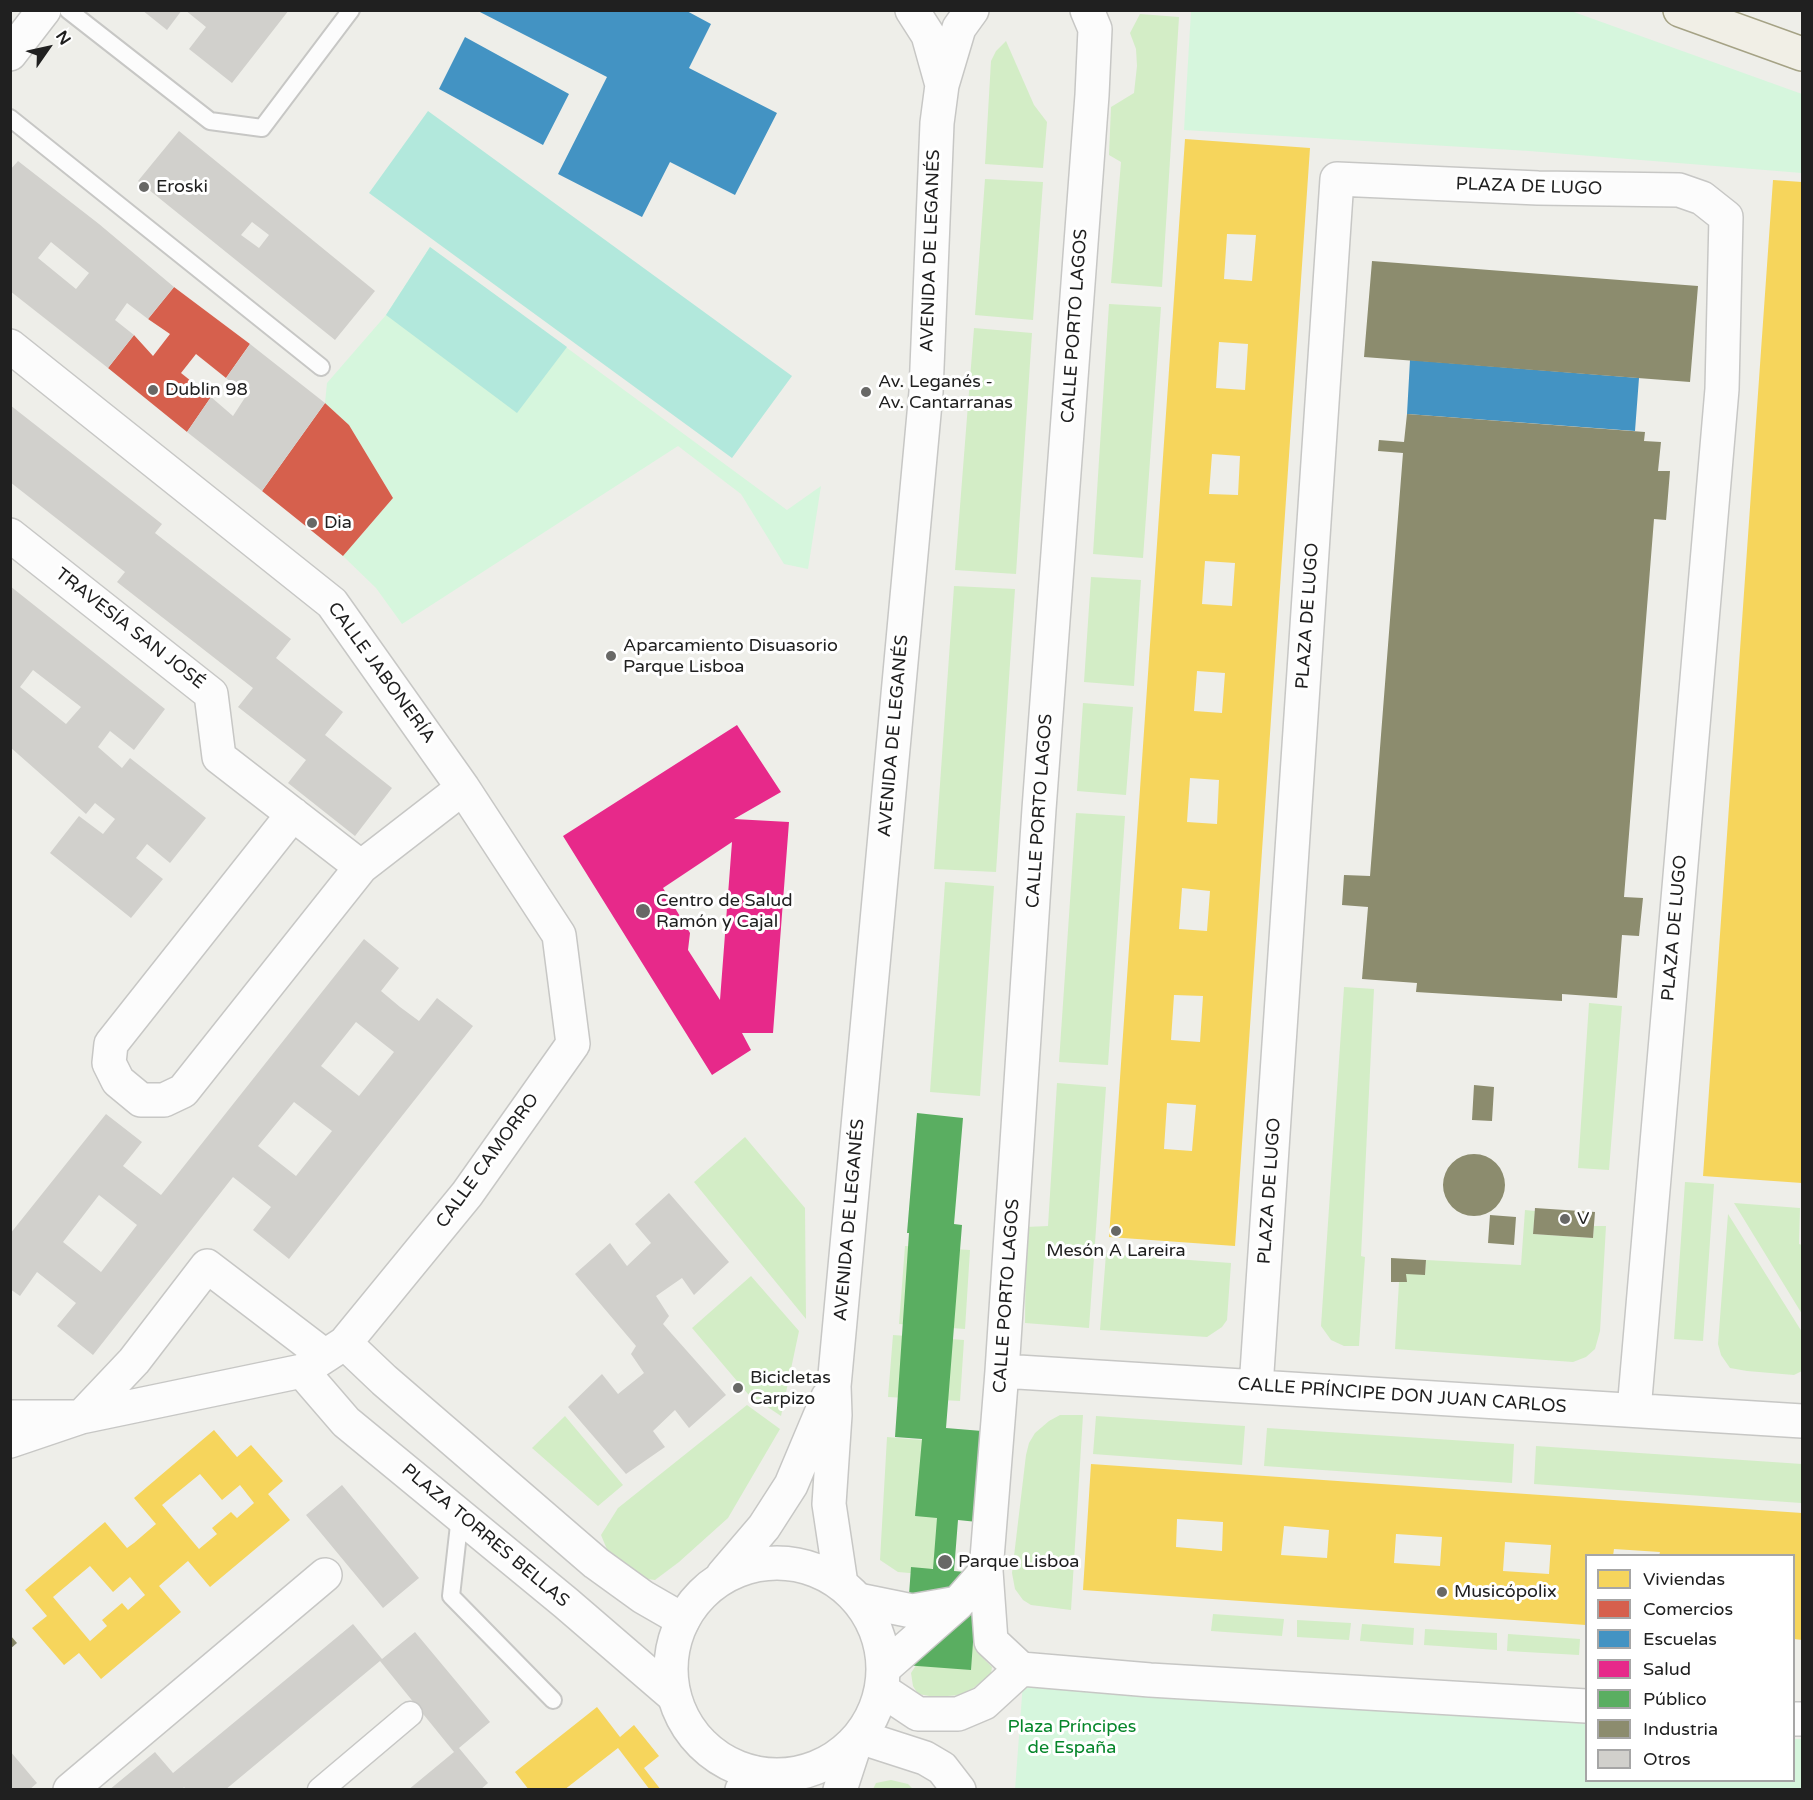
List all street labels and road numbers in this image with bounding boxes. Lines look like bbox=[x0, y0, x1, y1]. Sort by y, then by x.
street label: AVENIDA DE LEGANÉS bbox=[917, 149, 945, 353]
street label: PLAZA DE LUGO bbox=[1455, 174, 1603, 200]
street label: CALLE PORTO LAGOS bbox=[1057, 228, 1093, 424]
street label: PLAZA DE LUGO bbox=[1292, 542, 1324, 690]
street label: TRAVESÍA SAN JOSÉ bbox=[51, 564, 209, 694]
street label: CALLE JABONERÍA bbox=[323, 598, 439, 748]
street label: AVENIDA DE LEGANÉS bbox=[874, 634, 914, 838]
street label: CALLE PORTO LAGOS bbox=[1022, 713, 1058, 909]
street label: PLAZA DE LUGO bbox=[1658, 854, 1692, 1002]
street label: CALLE CAMORRO bbox=[432, 1090, 544, 1232]
street label: PLAZA DE LUGO bbox=[1254, 1117, 1286, 1265]
street label: AVENIDA DE LEGANÉS bbox=[830, 1118, 870, 1322]
street label: CALLE PORTO LAGOS bbox=[989, 1198, 1025, 1394]
street label: CALLE PRÍNCIPE DON JUAN CARLOS bbox=[1237, 1374, 1567, 1418]
street label: PLAZA TORRES BELLAS bbox=[397, 1460, 573, 1612]

